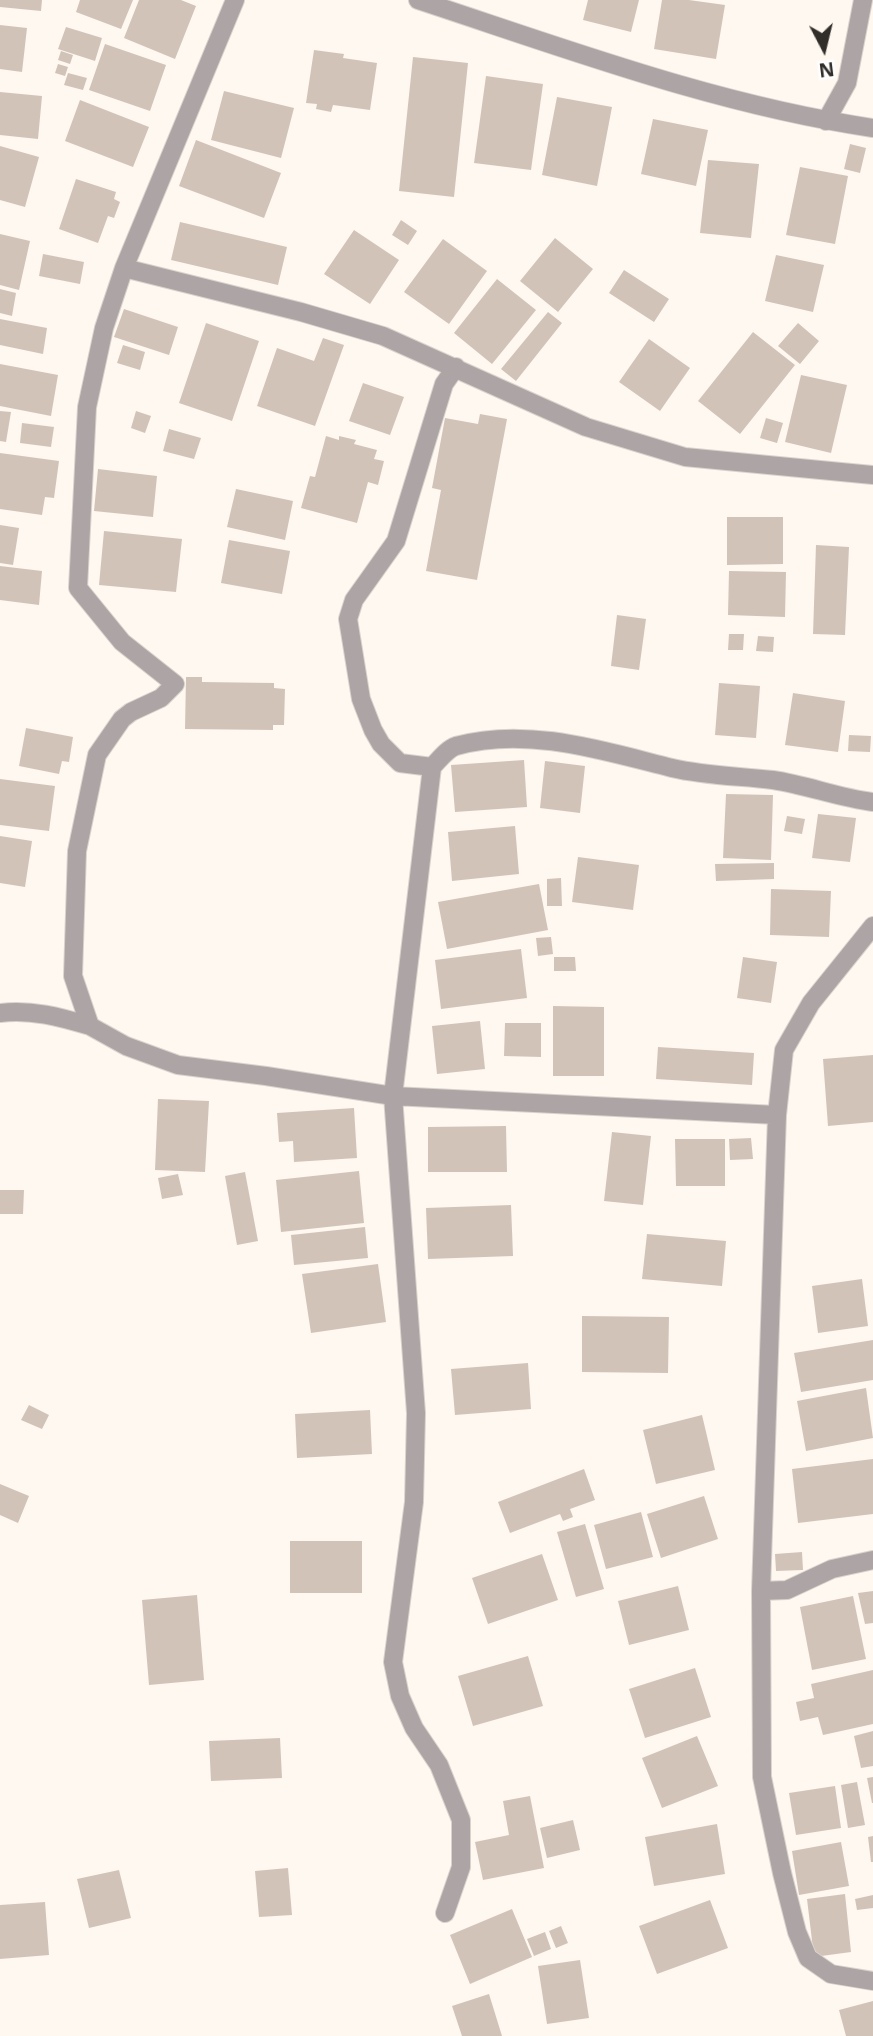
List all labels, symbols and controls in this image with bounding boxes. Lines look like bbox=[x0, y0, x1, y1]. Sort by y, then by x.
north arrow bbox=[789, 14, 859, 84]
text: N bbox=[817, 56, 836, 84]

